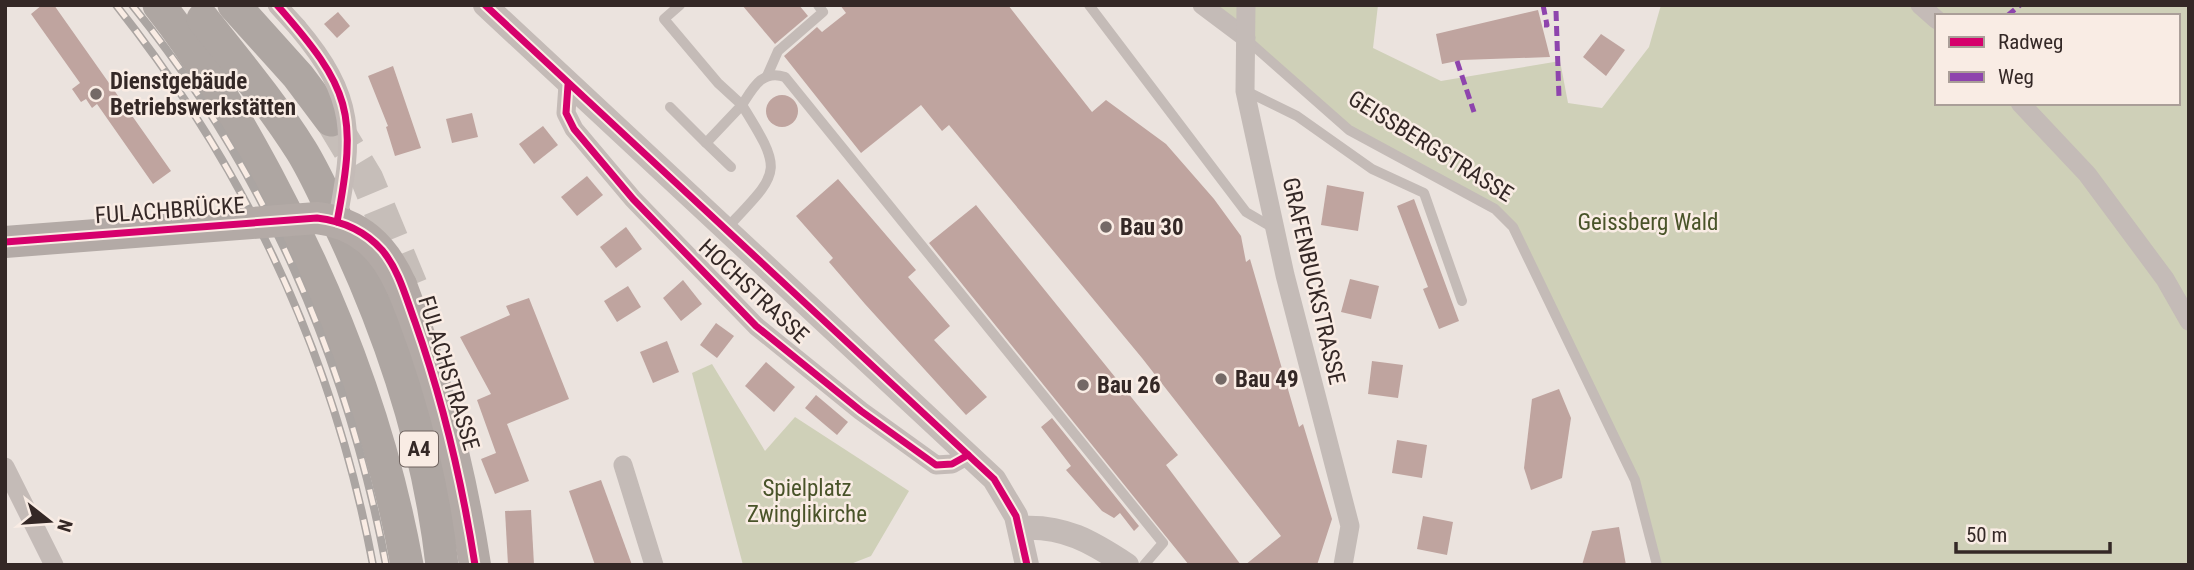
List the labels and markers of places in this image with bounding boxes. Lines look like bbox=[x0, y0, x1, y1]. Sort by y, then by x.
place label: Dienstgebäude Betriebswerkstätten bbox=[110, 68, 296, 121]
marker: Dienstgebäude Betriebswerkstätten bbox=[88, 86, 104, 102]
place label: Bau 30 bbox=[1120, 214, 1184, 241]
marker: Bau 30 bbox=[1098, 219, 1114, 235]
place label: Bau 49 bbox=[1235, 366, 1299, 393]
marker: Bau 49 bbox=[1213, 371, 1229, 387]
place label: Bau 26 bbox=[1097, 372, 1161, 399]
marker: Bau 26 bbox=[1075, 377, 1091, 393]

